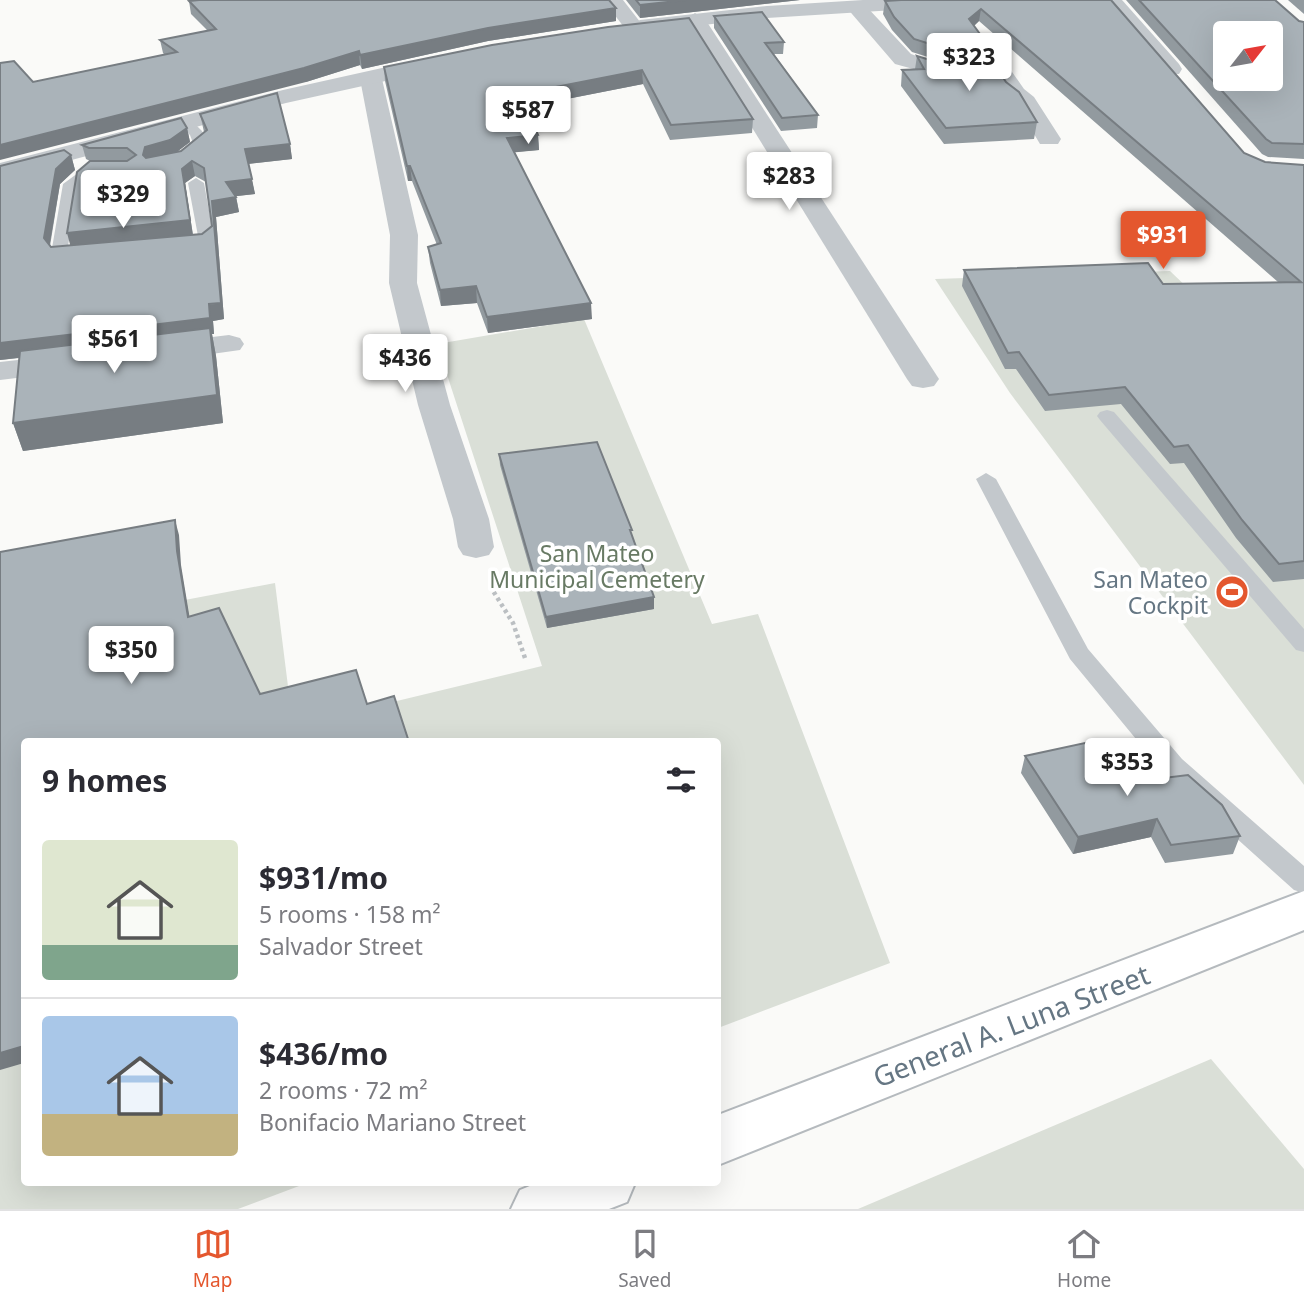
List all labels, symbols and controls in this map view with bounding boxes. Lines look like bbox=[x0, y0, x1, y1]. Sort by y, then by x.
north arrow bbox=[1213, 21, 1283, 91]
map controls bbox=[1213, 21, 1283, 91]
pin: $323 bbox=[928, 34, 1010, 93]
text: $323 bbox=[943, 40, 995, 72]
pin: $587 bbox=[487, 86, 569, 146]
text: $587 bbox=[502, 93, 554, 125]
pin: $283 bbox=[748, 152, 830, 212]
text: $283 bbox=[763, 159, 815, 191]
pin: $329 bbox=[82, 170, 164, 230]
text: $329 bbox=[97, 177, 149, 209]
pin: $931 bbox=[1122, 212, 1204, 271]
text: $931 bbox=[1137, 218, 1189, 250]
pin: $561 bbox=[73, 316, 155, 375]
text: $561 bbox=[88, 322, 140, 354]
pin: $436 bbox=[364, 334, 446, 394]
text: $436 bbox=[379, 341, 431, 373]
park label: San Mateo Municipal Cemetery bbox=[489, 537, 705, 595]
place label: San Mateo Cockpit bbox=[1093, 563, 1208, 621]
sports icon: San Mateo Cockpit bbox=[1213, 573, 1251, 611]
pin: $350 bbox=[90, 626, 172, 686]
text: $350 bbox=[105, 633, 157, 665]
pin: $353 bbox=[1086, 738, 1168, 798]
text: $353 bbox=[1101, 745, 1153, 777]
text: 9 homes bbox=[42, 760, 167, 801]
icon: filters bbox=[662, 761, 700, 799]
text: $931/mo bbox=[259, 857, 388, 898]
icon: home bbox=[98, 868, 182, 952]
text: 5 rooms · 158 m² bbox=[259, 898, 441, 930]
text: Salvador Street bbox=[259, 930, 423, 962]
street label: General A. Luna Street bbox=[867, 955, 1155, 1095]
text: $436/mo bbox=[259, 1033, 388, 1074]
icon: home bbox=[98, 1044, 182, 1128]
text: 2 rooms · 72 m² bbox=[259, 1074, 428, 1106]
text: Bonifacio Mariano Street bbox=[259, 1106, 526, 1138]
tab: Map bbox=[193, 1225, 232, 1293]
tab: Saved bbox=[618, 1225, 671, 1293]
tab: Home bbox=[1057, 1225, 1111, 1293]

